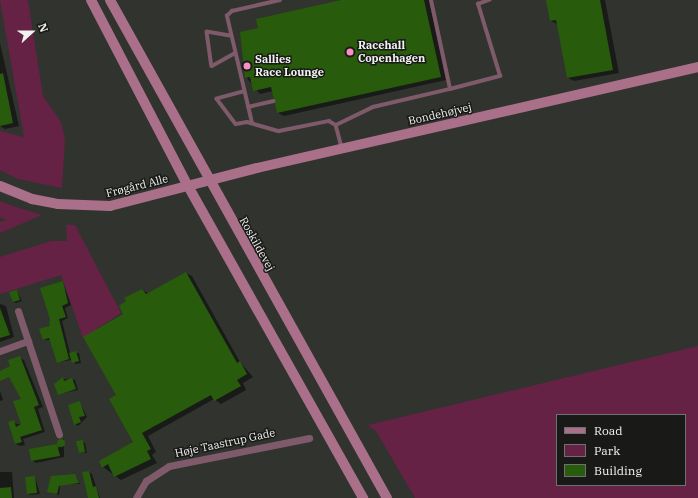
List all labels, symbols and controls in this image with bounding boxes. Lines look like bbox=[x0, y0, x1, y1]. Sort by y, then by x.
north arrow bbox=[12, 12, 52, 52]
text: N bbox=[35, 21, 51, 34]
place label: Racehall Copenhagen bbox=[358, 39, 425, 65]
marker: Racehall Copenhagen bbox=[345, 47, 355, 57]
place label: Sallies Race Lounge bbox=[255, 53, 324, 79]
marker: Sallies Race Lounge bbox=[242, 61, 252, 71]
street label: Bondehøjvej bbox=[407, 100, 473, 128]
street label: Frøgård Alle bbox=[105, 172, 169, 200]
street label: Roskildevej bbox=[237, 215, 277, 273]
legend bbox=[556, 414, 686, 486]
text: Road bbox=[594, 423, 623, 438]
street label: Høje Taastrup Gade bbox=[174, 426, 276, 460]
text: Park bbox=[594, 443, 620, 458]
text: Building bbox=[594, 463, 642, 478]

